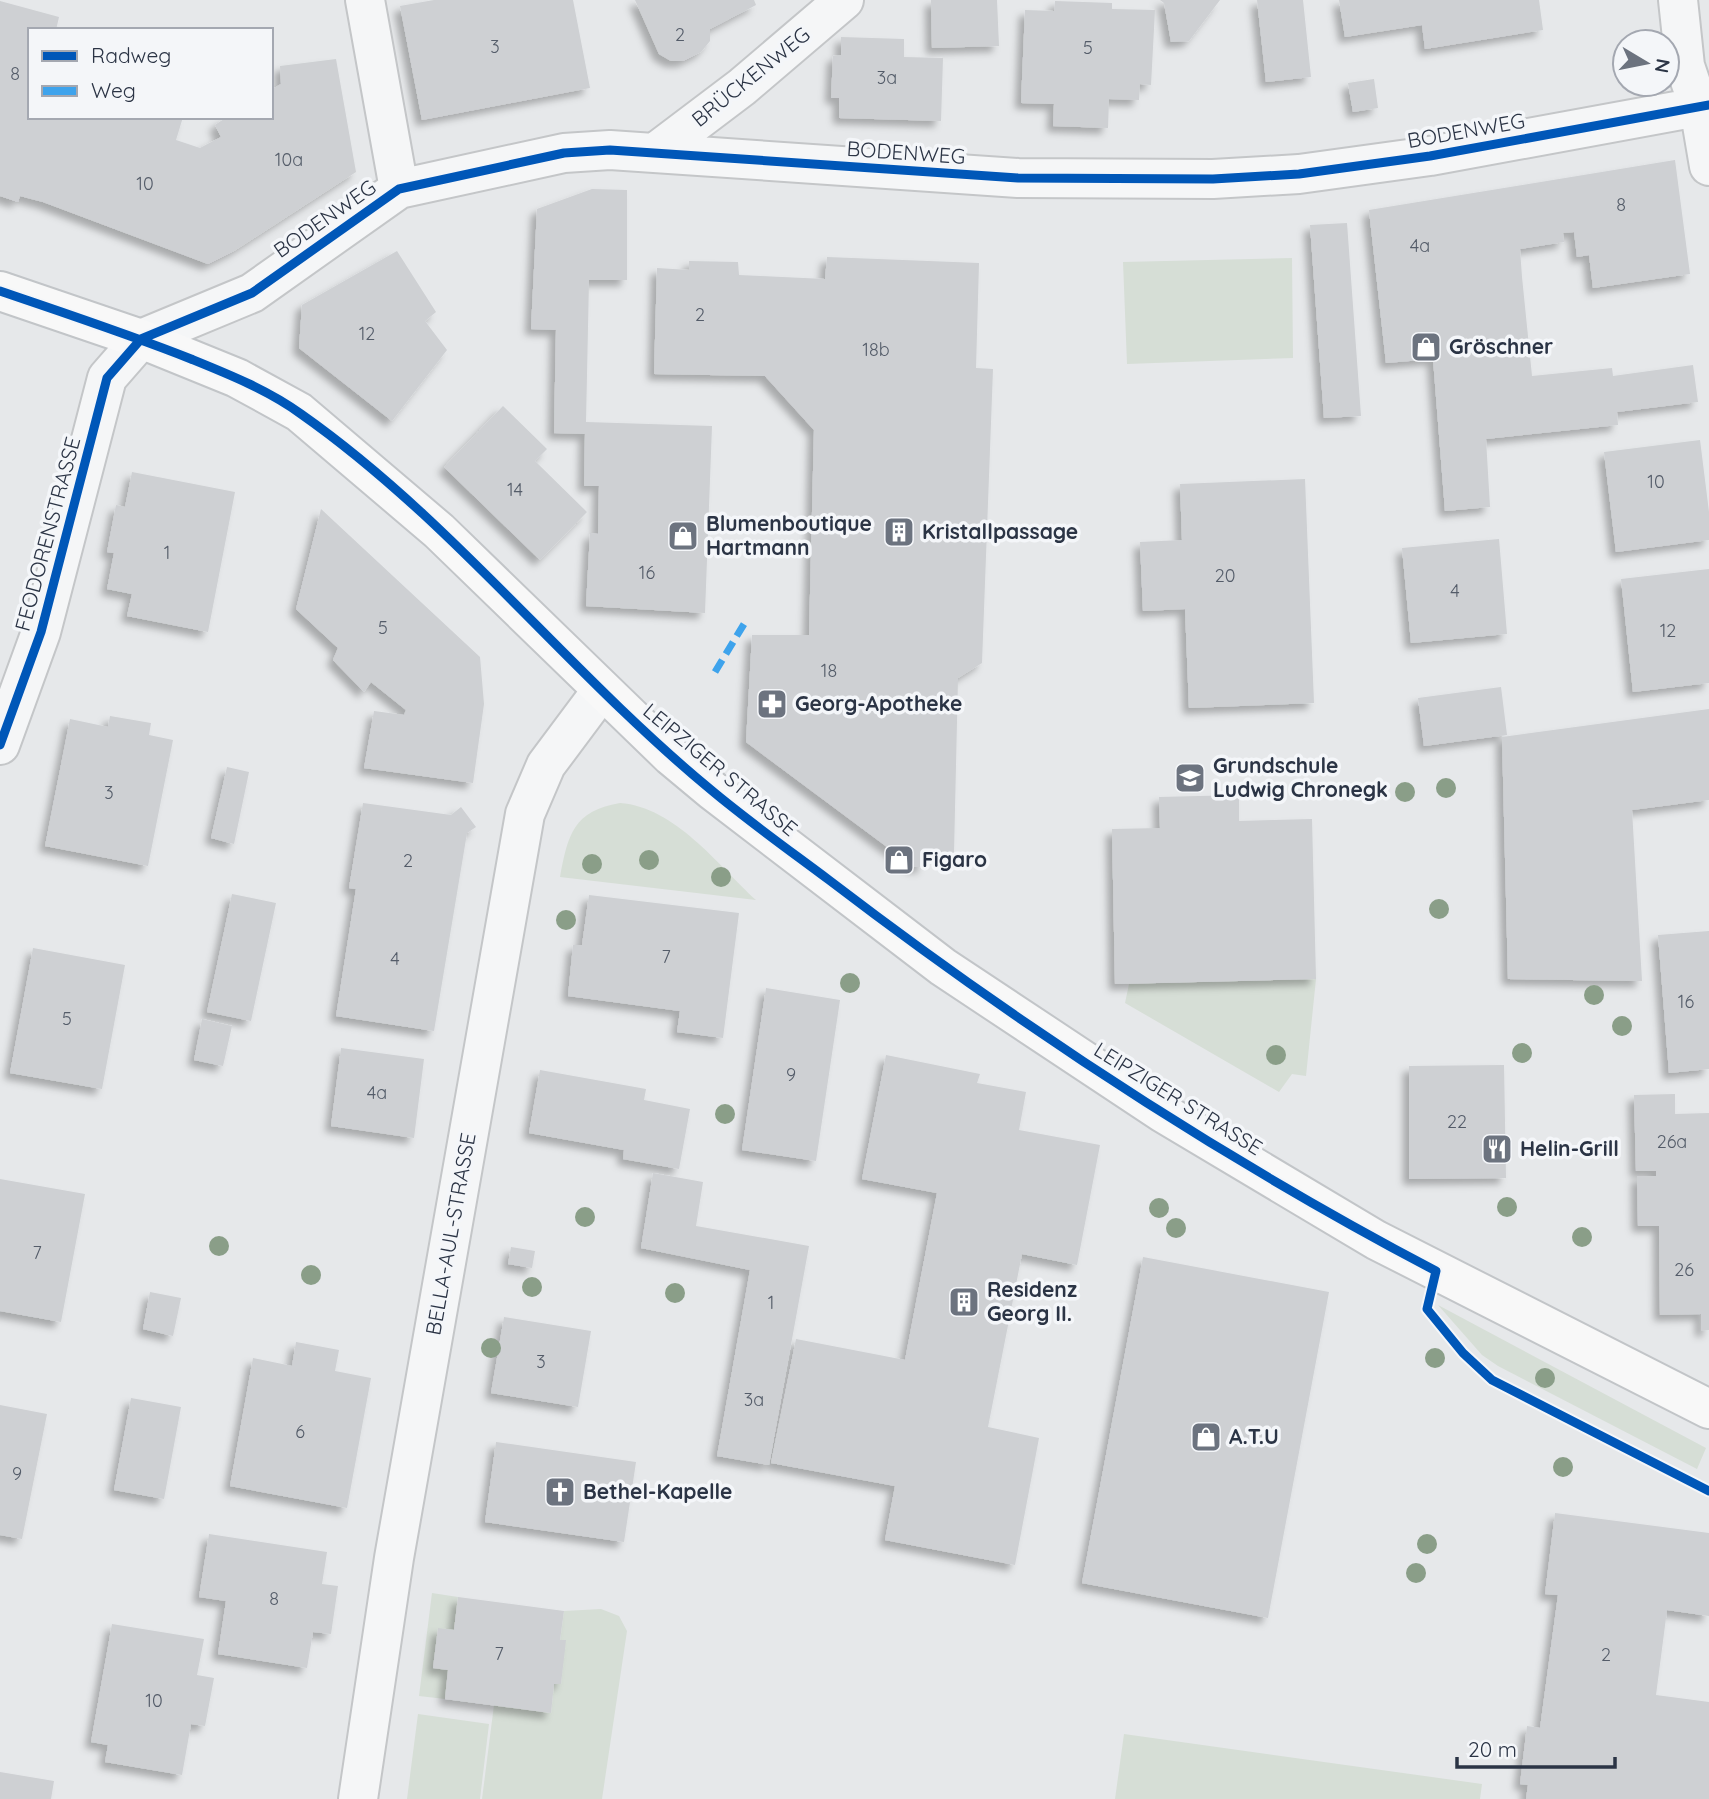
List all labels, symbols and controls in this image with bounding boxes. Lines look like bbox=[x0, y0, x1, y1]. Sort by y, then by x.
street label: BRÜCKENWEG bbox=[686, 21, 815, 132]
house number: 2 bbox=[675, 23, 685, 46]
legend bbox=[28, 28, 273, 119]
north arrow bbox=[1611, 28, 1681, 98]
house number: 3 bbox=[490, 35, 500, 58]
house number: 5 bbox=[1083, 36, 1093, 59]
text: Radweg bbox=[91, 42, 171, 68]
text: N bbox=[1650, 57, 1676, 75]
house number: 8 bbox=[10, 62, 20, 85]
house number: 3a bbox=[877, 66, 897, 89]
text: Weg bbox=[91, 77, 136, 103]
street label: BODENWEG bbox=[1405, 107, 1527, 153]
street label: BODENWEG bbox=[846, 135, 966, 169]
house number: 10a bbox=[275, 148, 303, 171]
house number: 10 bbox=[136, 172, 154, 195]
street label: BODENWEG bbox=[268, 173, 381, 263]
house number: 8 bbox=[1616, 193, 1626, 216]
house number: 4a bbox=[1410, 234, 1430, 257]
house number: 2 bbox=[695, 303, 705, 326]
house number: 12 bbox=[359, 322, 375, 345]
shop icon: Gröschner bbox=[1409, 330, 1443, 364]
place label: Gröschner bbox=[1449, 333, 1553, 359]
house number: 18b bbox=[862, 338, 890, 361]
street label: FEODORENSTRASSE bbox=[9, 434, 85, 634]
house number: 10 bbox=[1647, 470, 1665, 493]
house number: 14 bbox=[507, 478, 523, 501]
place label: Blumenboutique Hartmann bbox=[706, 510, 872, 560]
building icon: Kristallpassage bbox=[882, 515, 916, 549]
place label: Kristallpassage bbox=[922, 518, 1078, 544]
shop icon: Blumenboutique Hartmann bbox=[666, 519, 700, 553]
house number: 1 bbox=[164, 541, 170, 564]
house number: 16 bbox=[639, 561, 655, 584]
house number: 20 bbox=[1215, 564, 1235, 587]
house number: 4 bbox=[1450, 579, 1460, 602]
house number: 5 bbox=[378, 616, 388, 639]
house number: 12 bbox=[1660, 619, 1676, 642]
house number: 18 bbox=[821, 659, 837, 682]
pharmacy icon: Georg-Apotheke bbox=[755, 687, 789, 721]
place label: Georg-Apotheke bbox=[795, 690, 963, 716]
street label: LEIPZIGER STRASSE bbox=[638, 697, 803, 841]
place label: Grundschule Ludwig Chronegk bbox=[1213, 752, 1388, 802]
school or university icon: Grundschule Ludwig Chronegk bbox=[1173, 761, 1207, 795]
house number: 3 bbox=[104, 781, 114, 804]
shop icon: Figaro bbox=[882, 843, 916, 877]
place label: Figaro bbox=[922, 846, 987, 872]
house number: 2 bbox=[403, 849, 413, 872]
house number: 7 bbox=[661, 945, 671, 968]
house number: 4 bbox=[390, 947, 400, 970]
house number: 16 bbox=[1678, 990, 1694, 1013]
house number: 5 bbox=[62, 1007, 72, 1030]
street label: LEIPZIGER STRASSE bbox=[1090, 1036, 1267, 1160]
house number: 9 bbox=[786, 1063, 796, 1086]
house number: 4a bbox=[367, 1081, 387, 1104]
house number: 22 bbox=[1447, 1110, 1467, 1133]
house number: 26a bbox=[1657, 1130, 1687, 1153]
street label: BELLA-AUL-STRASSE bbox=[419, 1131, 481, 1337]
restaurant icon: Helin-Grill bbox=[1480, 1132, 1514, 1166]
place label: Helin-Grill bbox=[1520, 1135, 1619, 1161]
house number: 7 bbox=[32, 1241, 42, 1264]
house number: 26 bbox=[1674, 1258, 1694, 1281]
place label: Residenz Georg II. bbox=[987, 1276, 1077, 1326]
building icon: Residenz Georg II. bbox=[947, 1285, 981, 1319]
house number: 1 bbox=[768, 1291, 774, 1314]
house number: 3 bbox=[536, 1350, 546, 1373]
house number: 3a bbox=[744, 1388, 764, 1411]
house number: 6 bbox=[295, 1420, 305, 1443]
shop icon: A.T.U bbox=[1189, 1420, 1223, 1454]
place label: A.T.U bbox=[1229, 1423, 1279, 1449]
house number: 9 bbox=[12, 1462, 22, 1485]
church icon: Bethel-Kapelle bbox=[543, 1475, 577, 1509]
place label: Bethel-Kapelle bbox=[583, 1478, 732, 1504]
house number: 8 bbox=[269, 1587, 279, 1610]
house number: 7 bbox=[494, 1642, 504, 1665]
house number: 2 bbox=[1601, 1643, 1611, 1666]
house number: 10 bbox=[145, 1689, 163, 1712]
scale bar bbox=[1457, 1726, 1614, 1770]
text: 20 m bbox=[1468, 1736, 1517, 1762]

